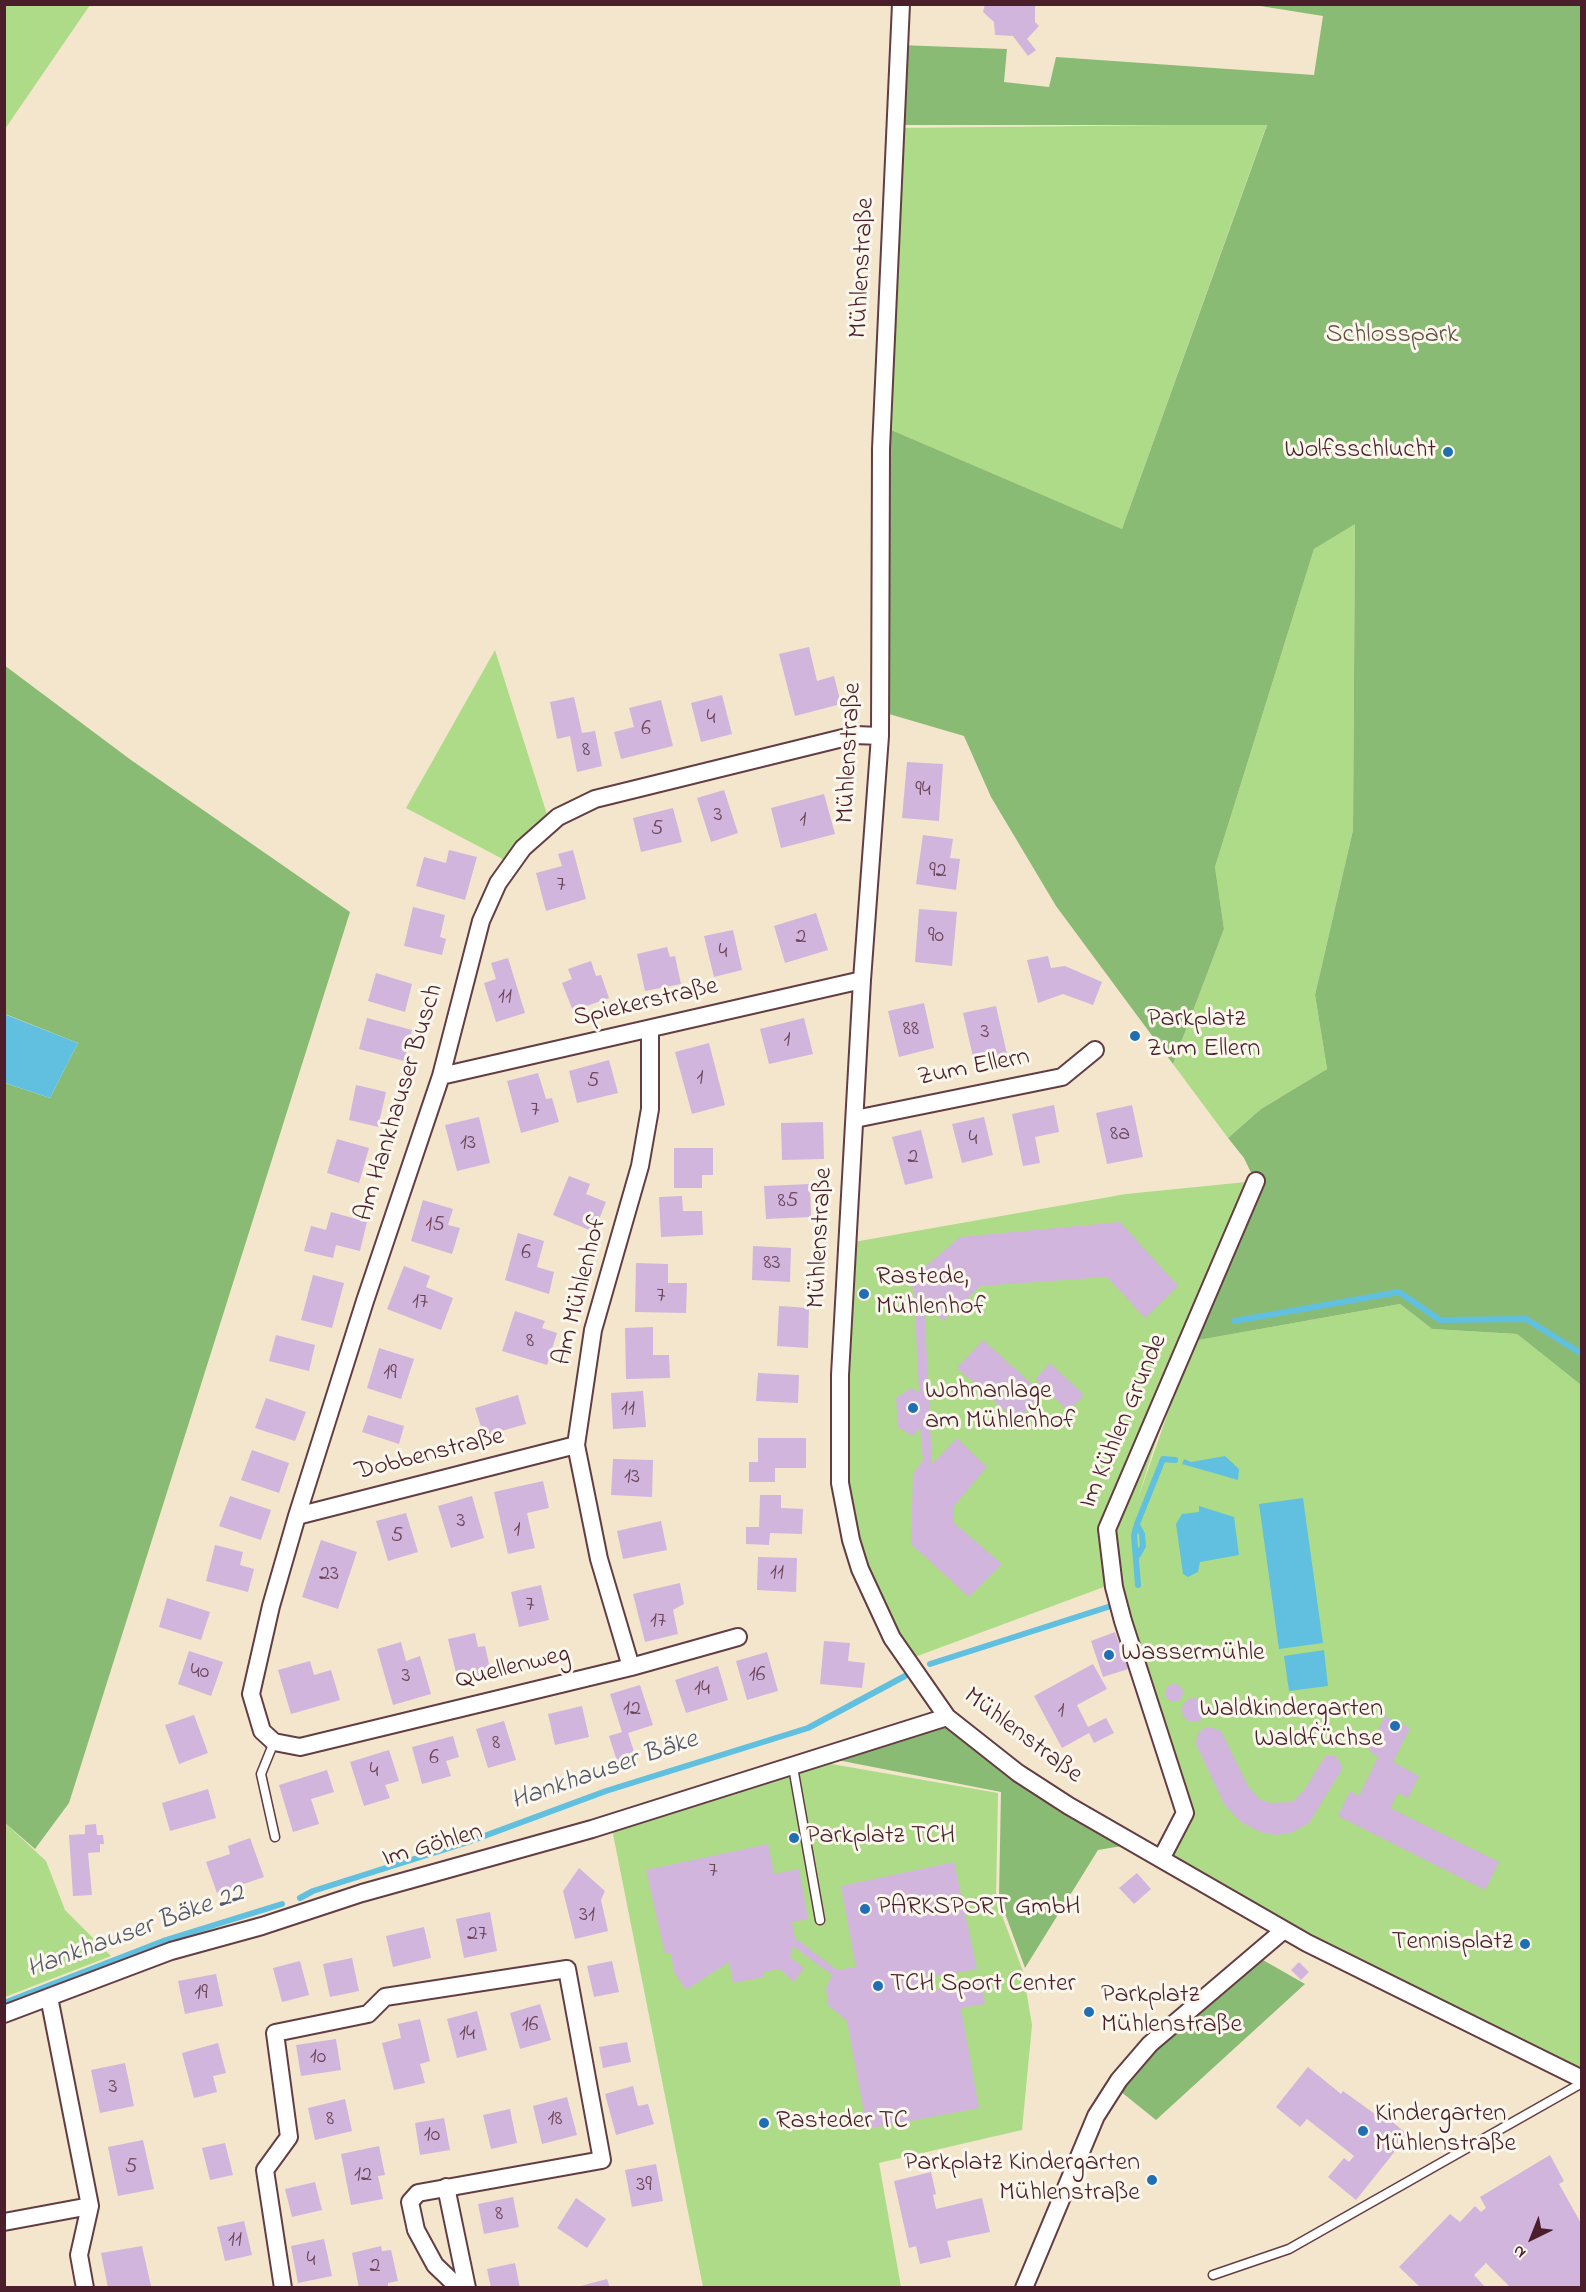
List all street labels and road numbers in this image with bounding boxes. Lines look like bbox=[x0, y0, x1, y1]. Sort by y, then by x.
street label: Mühlenstraße bbox=[845, 197, 883, 339]
street label: Mühlenstraße bbox=[832, 682, 870, 824]
street label: Spiekerstraße bbox=[571, 972, 721, 1036]
street label: Am Hankhauser Busch bbox=[350, 981, 452, 1225]
street label: Zum Ellern bbox=[915, 1043, 1033, 1095]
street label: Mühlenstraße bbox=[803, 1167, 841, 1309]
street label: Am Mühlenhof bbox=[548, 1213, 616, 1369]
street label: Im Kühlen Grunde bbox=[1074, 1330, 1176, 1514]
street label: Dobbenstraße bbox=[352, 1422, 508, 1490]
street label: Quellenweg bbox=[453, 1640, 573, 1698]
street label: Mühlenstraße bbox=[956, 1682, 1088, 1792]
street label: Im Göhlen bbox=[379, 1818, 487, 1876]

